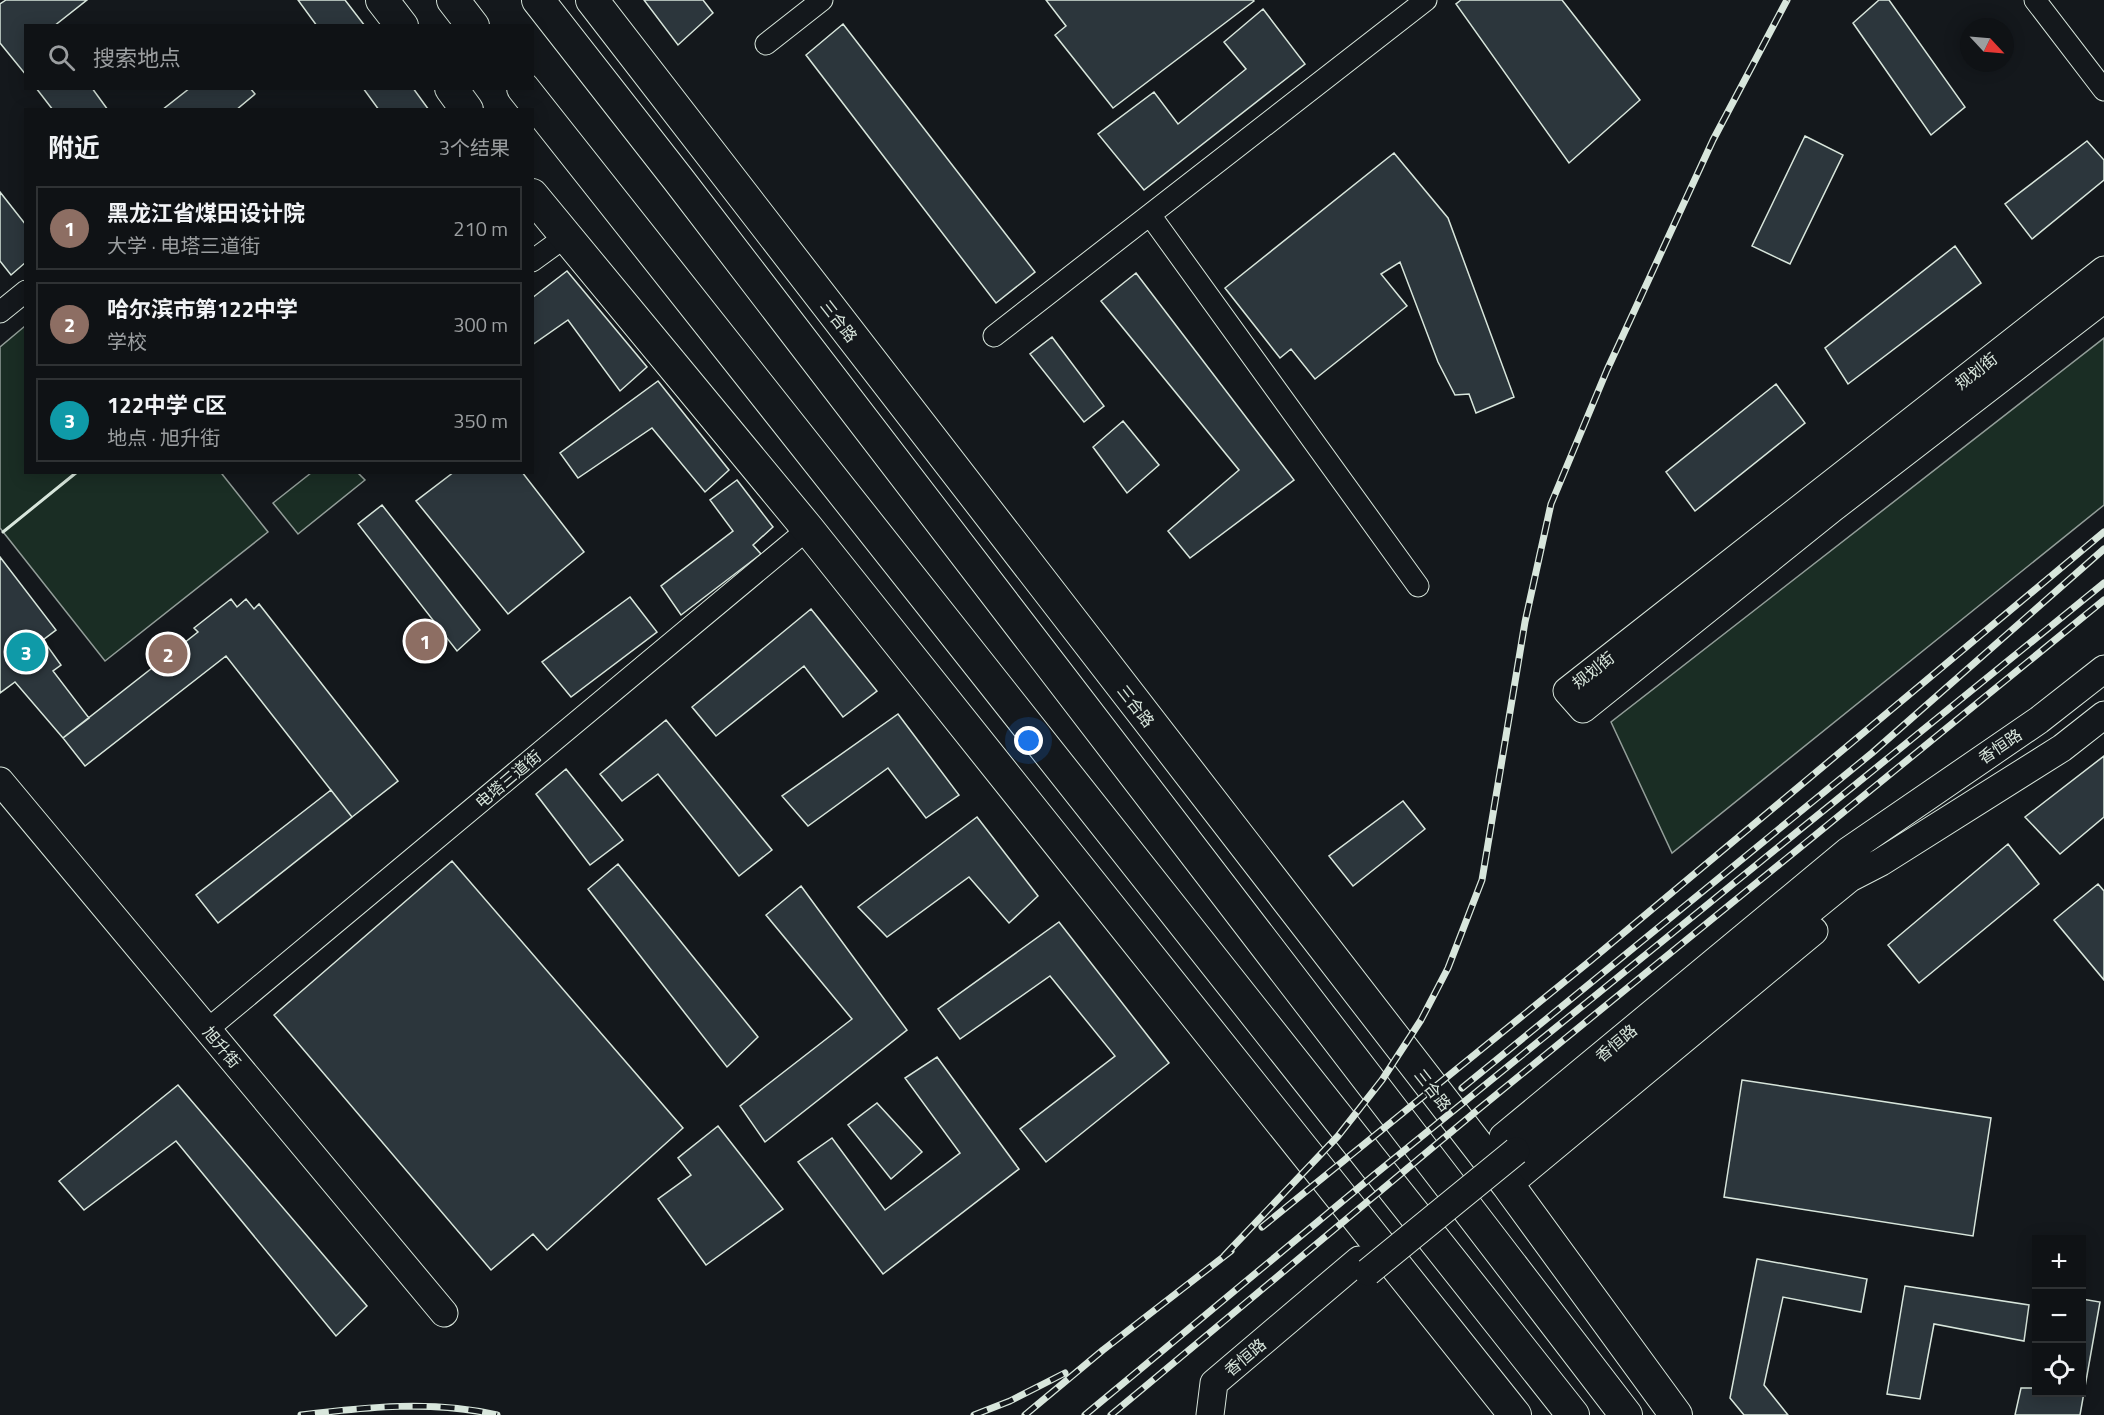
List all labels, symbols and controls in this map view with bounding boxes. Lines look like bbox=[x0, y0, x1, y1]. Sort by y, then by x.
north arrow bbox=[1960, 18, 2014, 72]
search box bbox=[24, 24, 534, 90]
icon: search bbox=[45, 41, 78, 74]
text: 搜索地点 bbox=[93, 41, 181, 75]
text: 附近 bbox=[48, 128, 100, 167]
text: 3个结果 bbox=[439, 132, 510, 163]
text: 黑龙江省煤田设计院 bbox=[107, 196, 305, 230]
text: 1 bbox=[64, 213, 75, 244]
text: 210 m bbox=[453, 213, 508, 244]
text: 大学 · 电塔三道街 bbox=[107, 230, 260, 261]
text: 哈尔滨市第122中学 bbox=[107, 292, 298, 326]
street label: 三合路 bbox=[815, 295, 863, 347]
text: 2 bbox=[64, 309, 75, 340]
text: 300 m bbox=[453, 309, 508, 340]
text: 学校 bbox=[107, 326, 147, 357]
street label: 规划街 bbox=[1950, 347, 2002, 395]
text: 122中学 C区 bbox=[107, 388, 227, 422]
text: 3 bbox=[64, 405, 75, 436]
text: 350 m bbox=[453, 405, 508, 436]
text: 地点 · 旭升街 bbox=[107, 422, 220, 453]
pin: 1 bbox=[406, 618, 444, 664]
pin: 3 bbox=[6, 630, 46, 674]
pin: 2 bbox=[148, 632, 188, 676]
street label: 规划街 bbox=[1567, 646, 1619, 694]
street label: 三合路 bbox=[1112, 680, 1160, 732]
street label: 香恒路 bbox=[1973, 723, 2027, 769]
your location bbox=[1014, 726, 1043, 755]
street label: 电塔三道街 bbox=[470, 744, 546, 814]
street label: 香恒路 bbox=[1590, 1018, 1642, 1068]
street label: 旭升街 bbox=[197, 1021, 247, 1073]
street label: 三合路 bbox=[1409, 1064, 1457, 1116]
map controls bbox=[2032, 1235, 2086, 1397]
button: + bbox=[2032, 1235, 2086, 1289]
button: − bbox=[2032, 1289, 2086, 1343]
street label: 香恒路 bbox=[1219, 1332, 1271, 1382]
button: locate bbox=[2032, 1343, 2086, 1397]

